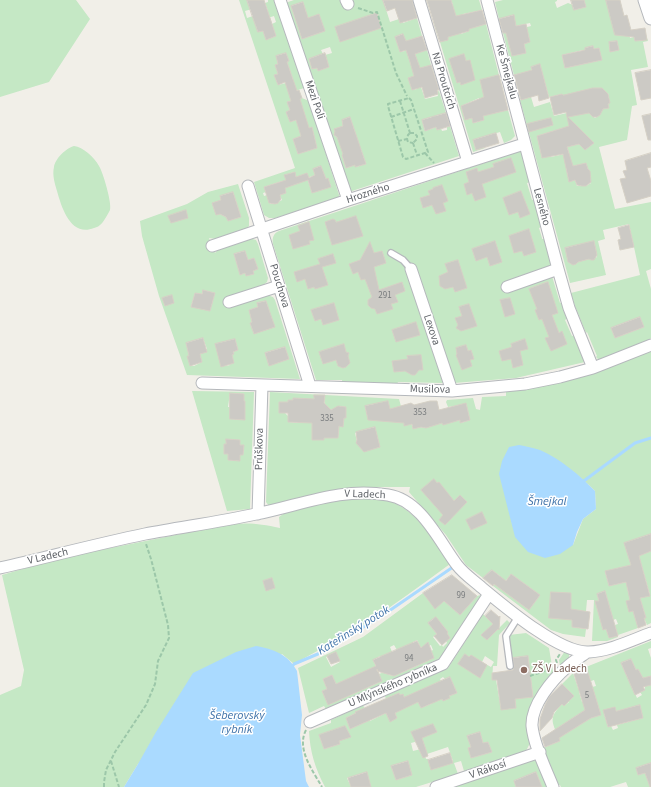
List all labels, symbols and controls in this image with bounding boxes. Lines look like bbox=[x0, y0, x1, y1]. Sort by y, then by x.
street label: Ke Šmejkalu bbox=[492, 43, 520, 101]
street label: Na Proutcích bbox=[428, 51, 458, 111]
street label: Mezi Poli bbox=[301, 79, 327, 121]
street label: Hrozného bbox=[345, 181, 391, 207]
street label: Lesného bbox=[530, 187, 552, 227]
street label: Pouchova bbox=[266, 262, 292, 310]
house number: 291 bbox=[378, 291, 392, 301]
street label: Lexova bbox=[420, 313, 442, 347]
street label: Musilova bbox=[410, 383, 450, 397]
house number: 353 bbox=[413, 408, 427, 418]
house number: 335 bbox=[320, 414, 334, 424]
street label: Průškova bbox=[253, 428, 267, 470]
street label: V Ladech bbox=[344, 488, 386, 502]
water label: Šmejkal bbox=[527, 495, 567, 509]
street label: V Ladech bbox=[26, 546, 70, 568]
house number: 99 bbox=[457, 591, 465, 601]
water label: Kateřinský potok bbox=[315, 603, 393, 659]
house number: 94 bbox=[405, 654, 413, 664]
street label: U Mlýnského rybníka bbox=[346, 661, 440, 711]
place label: ZŠ V Ladech bbox=[532, 663, 587, 677]
marker: ZŠ V Ladech bbox=[519, 665, 529, 675]
house number: 5 bbox=[585, 691, 589, 701]
water label: Šeberovský rybník bbox=[209, 709, 265, 737]
street label: V Rákosí bbox=[468, 758, 508, 782]

